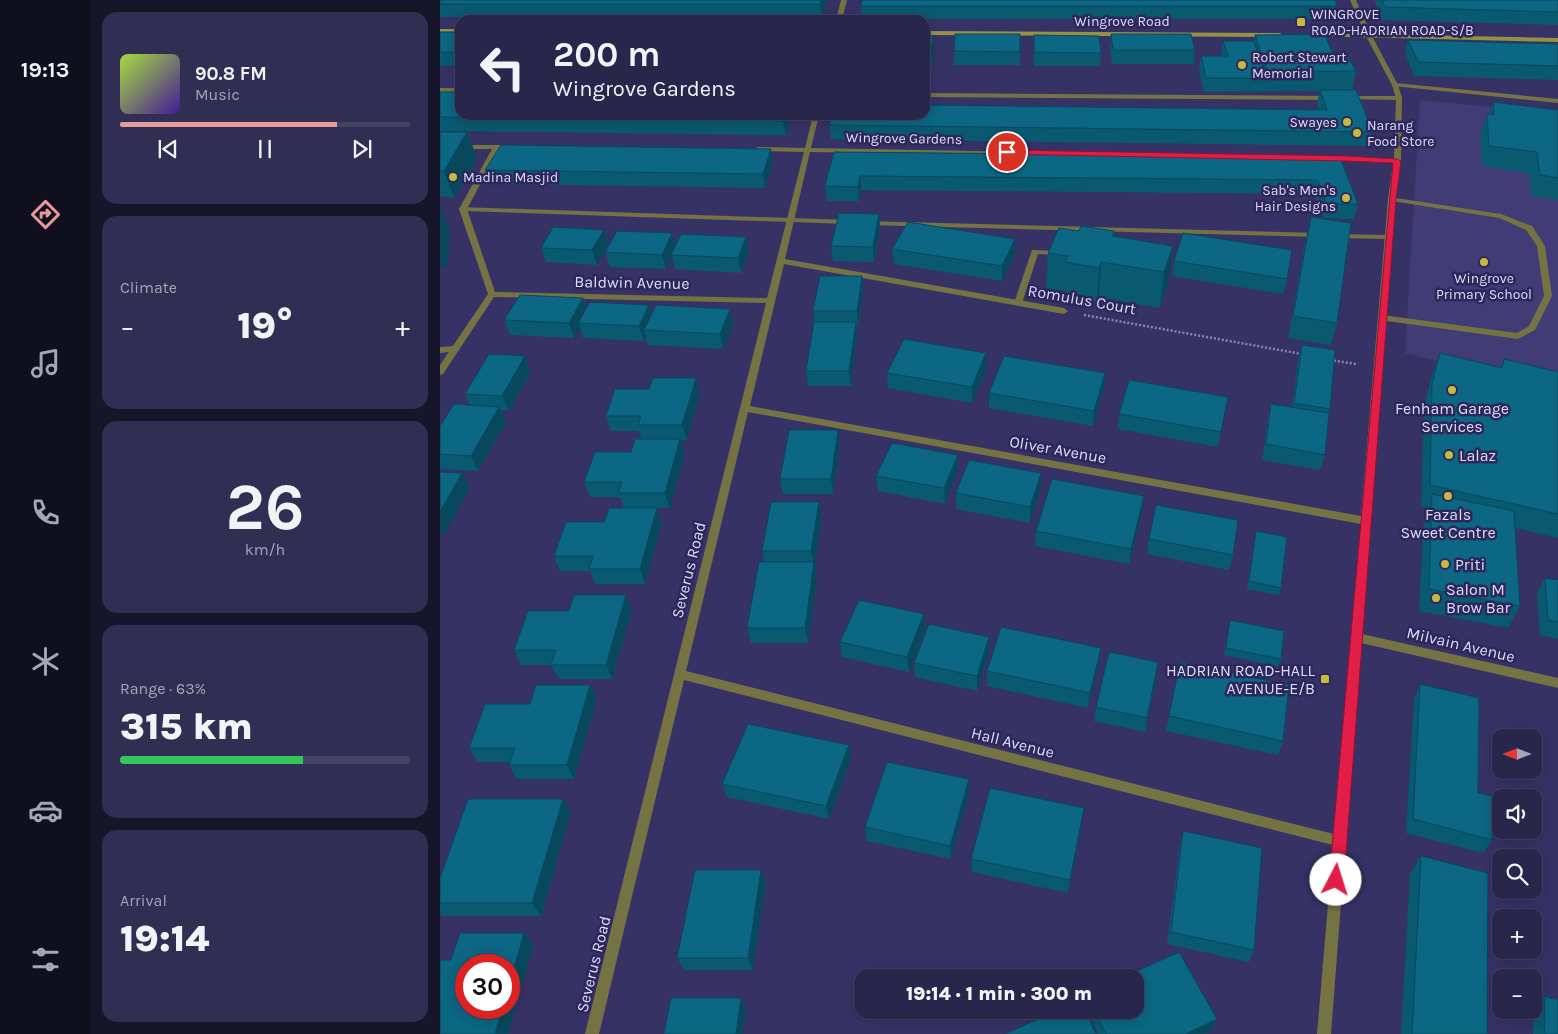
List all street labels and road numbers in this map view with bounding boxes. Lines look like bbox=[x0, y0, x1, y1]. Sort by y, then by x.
street label: Wingrove Road bbox=[1074, 13, 1170, 30]
street label: Wingrove Gardens bbox=[846, 129, 962, 148]
street label: Baldwin Avenue bbox=[574, 272, 690, 293]
street label: Romulus Court bbox=[1026, 281, 1138, 318]
street label: Oliver Avenue bbox=[1008, 432, 1108, 467]
street label: Severus Road bbox=[667, 520, 710, 620]
street label: Milvain Avenue bbox=[1405, 623, 1517, 666]
street label: Hall Avenue bbox=[969, 723, 1056, 762]
street label: Severus Road bbox=[572, 914, 615, 1014]

